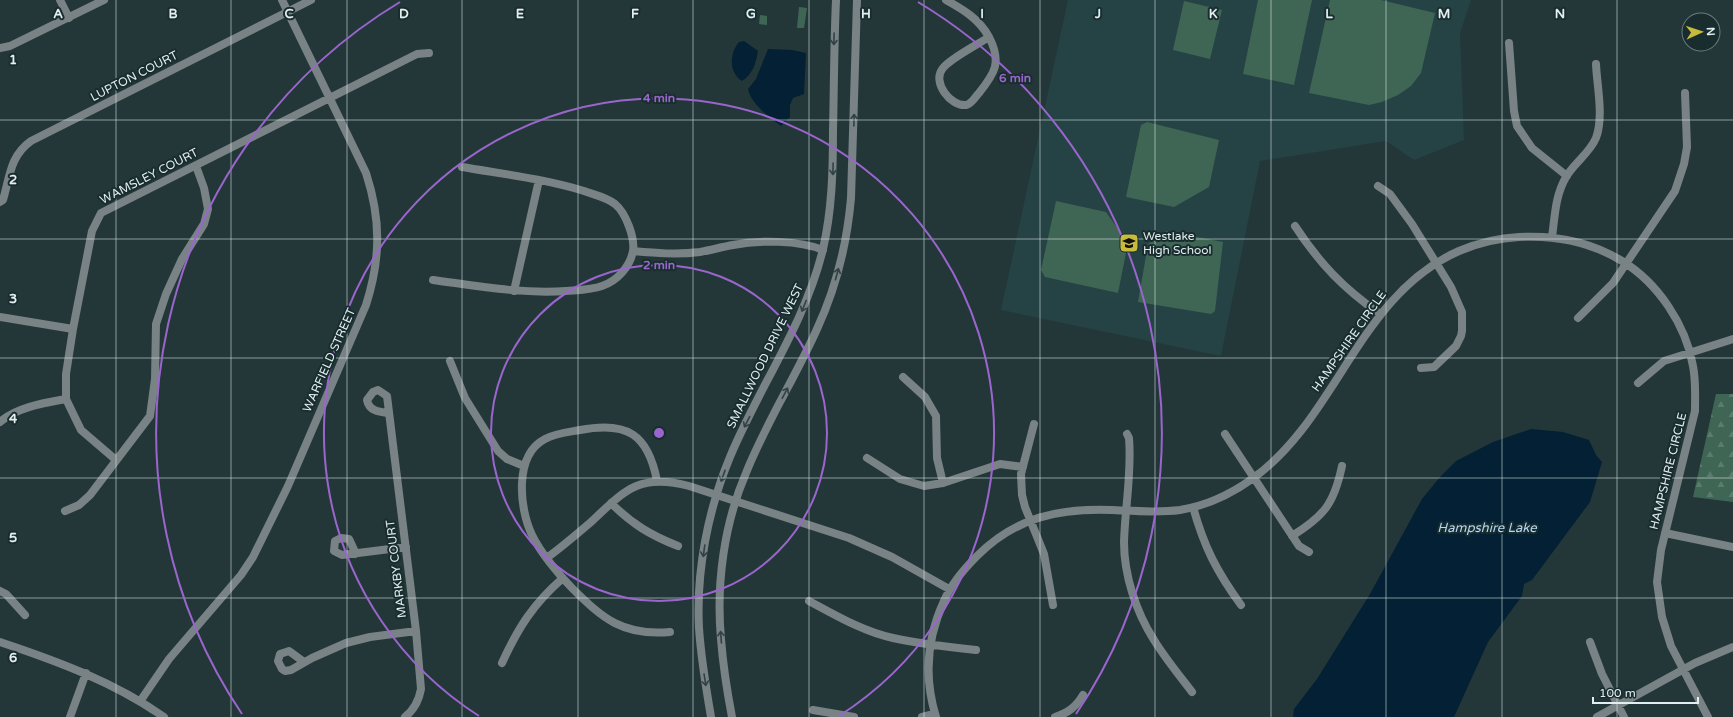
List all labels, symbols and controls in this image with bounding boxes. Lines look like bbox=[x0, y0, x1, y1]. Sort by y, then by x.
text: A bbox=[53, 6, 63, 22]
text: B bbox=[168, 6, 178, 22]
text: C bbox=[284, 6, 294, 22]
text: D bbox=[399, 6, 409, 22]
text: E bbox=[516, 6, 524, 22]
text: F bbox=[631, 6, 639, 22]
text: G bbox=[746, 6, 756, 22]
text: H bbox=[861, 6, 871, 22]
text: I bbox=[980, 6, 984, 22]
text: J bbox=[1094, 6, 1101, 22]
text: K bbox=[1209, 6, 1218, 22]
text: L bbox=[1325, 6, 1333, 22]
text: M bbox=[1438, 6, 1450, 22]
text: N bbox=[1555, 6, 1565, 22]
north arrow bbox=[1681, 12, 1721, 52]
text: N bbox=[1704, 27, 1717, 36]
one-way arrow bbox=[830, 32, 838, 45]
street label: LUPTON COURT bbox=[88, 48, 181, 104]
text: 1 bbox=[9, 52, 17, 68]
text: 6 min bbox=[999, 71, 1031, 85]
text: 4 min bbox=[643, 91, 675, 105]
one-way arrow bbox=[850, 114, 858, 127]
street label: WAMSLEY COURT bbox=[98, 145, 201, 207]
one-way arrow bbox=[829, 162, 836, 175]
text: 2 bbox=[9, 172, 17, 188]
place label: Westlake High School bbox=[1143, 229, 1212, 257]
school or university icon: Westlake High School bbox=[1118, 232, 1140, 254]
text: 2 min bbox=[643, 258, 675, 272]
one-way arrow bbox=[834, 268, 841, 281]
street label: SMALLWOOD DRIVE WEST bbox=[724, 281, 806, 431]
street label: HAMPSHIRE CIRCLE bbox=[1309, 288, 1389, 394]
text: 3 bbox=[9, 291, 17, 307]
one-way arrow bbox=[800, 299, 808, 311]
street label: WARFIELD STREET bbox=[300, 305, 359, 414]
one-way arrow bbox=[781, 387, 789, 399]
text: 4 bbox=[9, 411, 18, 427]
street label: HAMPSHIRE CIRCLE bbox=[1647, 411, 1689, 531]
one-way arrow bbox=[743, 416, 750, 428]
centre of rings bbox=[652, 426, 666, 440]
one-way arrow bbox=[719, 469, 727, 481]
street label: MARKBY COURT bbox=[383, 518, 409, 619]
water label: Hampshire Lake bbox=[1437, 520, 1537, 536]
text: 5 bbox=[9, 530, 17, 546]
one-way arrow bbox=[700, 544, 707, 557]
one-way arrow bbox=[717, 631, 724, 644]
text: 6 bbox=[9, 650, 17, 666]
one-way arrow bbox=[701, 673, 709, 686]
scale bar bbox=[1593, 679, 1698, 705]
text: 100 m bbox=[1599, 686, 1636, 700]

